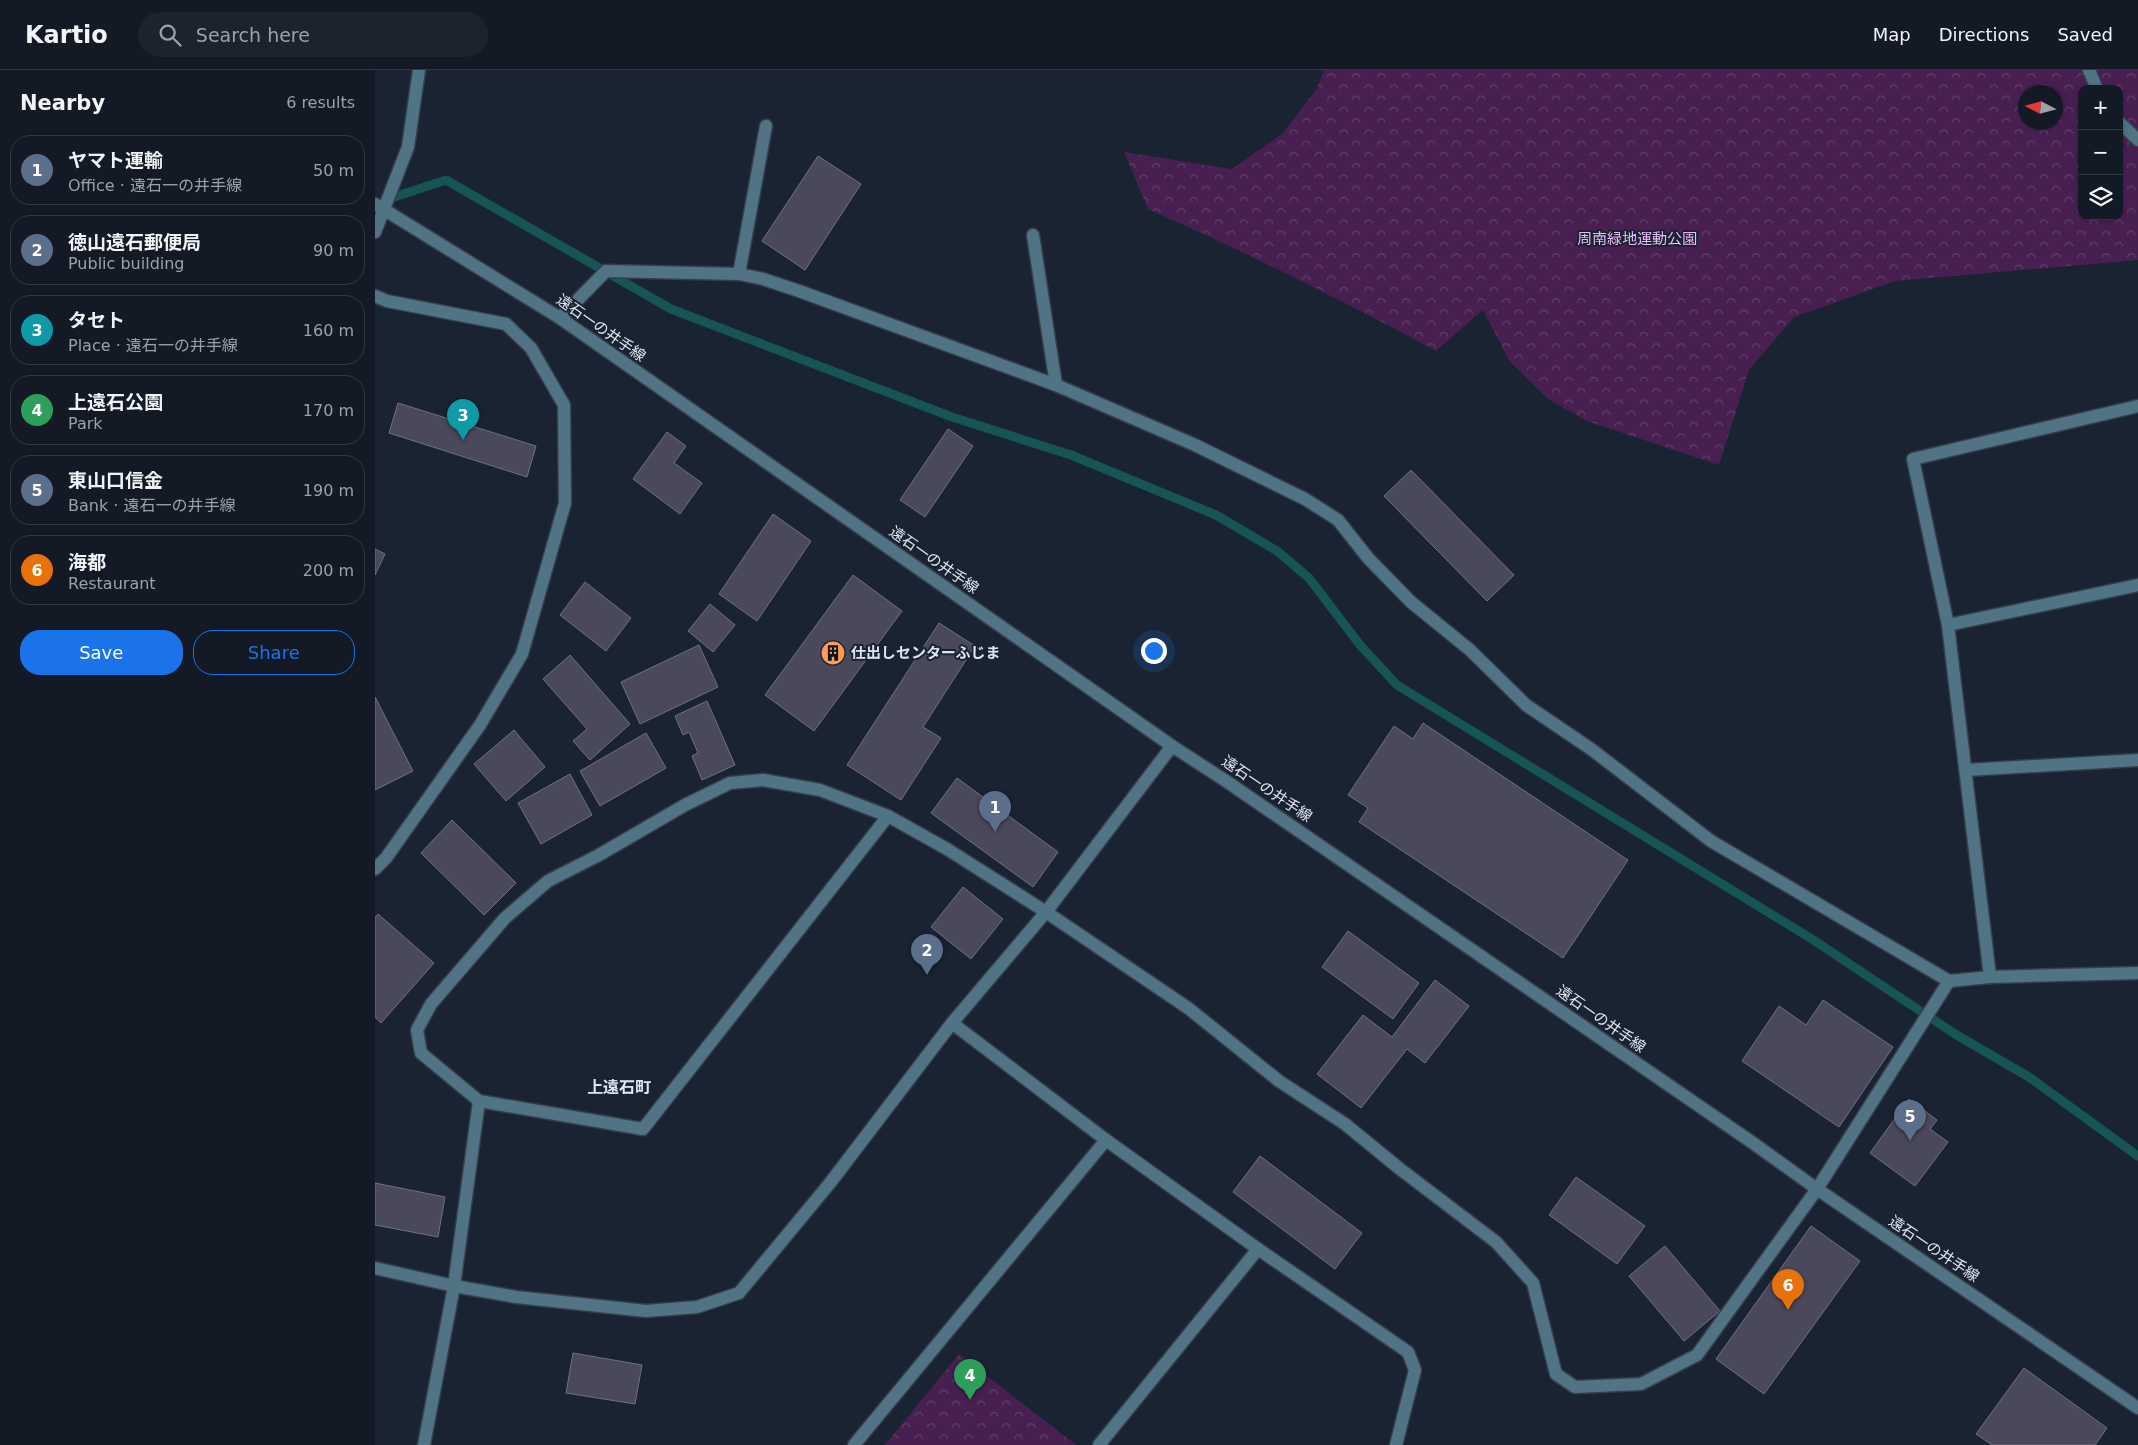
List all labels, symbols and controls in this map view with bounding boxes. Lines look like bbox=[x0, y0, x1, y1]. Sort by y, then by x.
search box bbox=[138, 12, 488, 57]
text: Kartio bbox=[25, 21, 108, 49]
icon: search bbox=[156, 21, 184, 49]
text: Search here bbox=[196, 24, 310, 46]
text: Map bbox=[1873, 24, 1911, 45]
text: Directions bbox=[1939, 24, 2029, 45]
text: Saved bbox=[2057, 24, 2113, 45]
north arrow bbox=[2018, 85, 2063, 130]
map controls bbox=[2078, 85, 2123, 220]
button: + bbox=[2078, 85, 2123, 130]
text: Nearby bbox=[20, 91, 105, 115]
text: 6 results bbox=[286, 93, 355, 112]
button: − bbox=[2078, 130, 2123, 175]
text: ヤマト運輸 bbox=[68, 149, 163, 171]
text: 1 bbox=[31, 161, 43, 180]
text: 50 m bbox=[313, 161, 354, 180]
button: layers bbox=[2078, 175, 2123, 220]
text: Office · 遠石一の井手線 bbox=[68, 176, 242, 195]
park label: 周南緑地運動公園 bbox=[1577, 230, 1697, 248]
text: 徳山遠石郵便局 bbox=[68, 231, 201, 253]
text: 2 bbox=[31, 241, 43, 260]
text: 90 m bbox=[313, 241, 354, 260]
text: Public building bbox=[68, 254, 185, 273]
street label: 遠石一の井手線 bbox=[553, 291, 649, 365]
text: タセト bbox=[68, 309, 125, 331]
text: 3 bbox=[31, 321, 43, 340]
text: 160 m bbox=[303, 321, 354, 340]
text: Place · 遠石一の井手線 bbox=[68, 336, 238, 355]
text: 上遠石公園 bbox=[68, 391, 163, 413]
pin: 3 bbox=[447, 399, 479, 440]
text: 4 bbox=[31, 401, 43, 420]
text: 170 m bbox=[303, 401, 354, 420]
text: Park bbox=[68, 414, 103, 433]
text: 東山口信金 bbox=[68, 469, 163, 491]
text: 5 bbox=[31, 481, 43, 500]
text: 190 m bbox=[303, 481, 354, 500]
text: Bank · 遠石一の井手線 bbox=[68, 496, 235, 515]
street label: 遠石一の井手線 bbox=[886, 523, 982, 597]
text: 海都 bbox=[68, 551, 106, 573]
text: 6 bbox=[31, 561, 43, 580]
text: 200 m bbox=[303, 561, 354, 580]
text: Restaurant bbox=[68, 574, 156, 593]
button: Save bbox=[20, 630, 183, 675]
button: Share bbox=[193, 630, 355, 675]
your location bbox=[1141, 638, 1167, 664]
building icon: 仕出しセンターふじま bbox=[820, 640, 846, 666]
place label: 仕出しセンターふじま bbox=[851, 644, 1000, 662]
street label: 遠石一の井手線 bbox=[1218, 752, 1316, 826]
pin: 1 bbox=[979, 791, 1011, 832]
pin: 2 bbox=[911, 934, 943, 975]
street label: 遠石一の井手線 bbox=[1553, 982, 1649, 1056]
district label: 上遠石町 bbox=[587, 1078, 651, 1097]
pin: 5 bbox=[1894, 1100, 1926, 1141]
street label: 遠石一の井手線 bbox=[1885, 1212, 1983, 1286]
pin: 6 bbox=[1772, 1269, 1804, 1310]
pin: 4 bbox=[954, 1359, 986, 1400]

